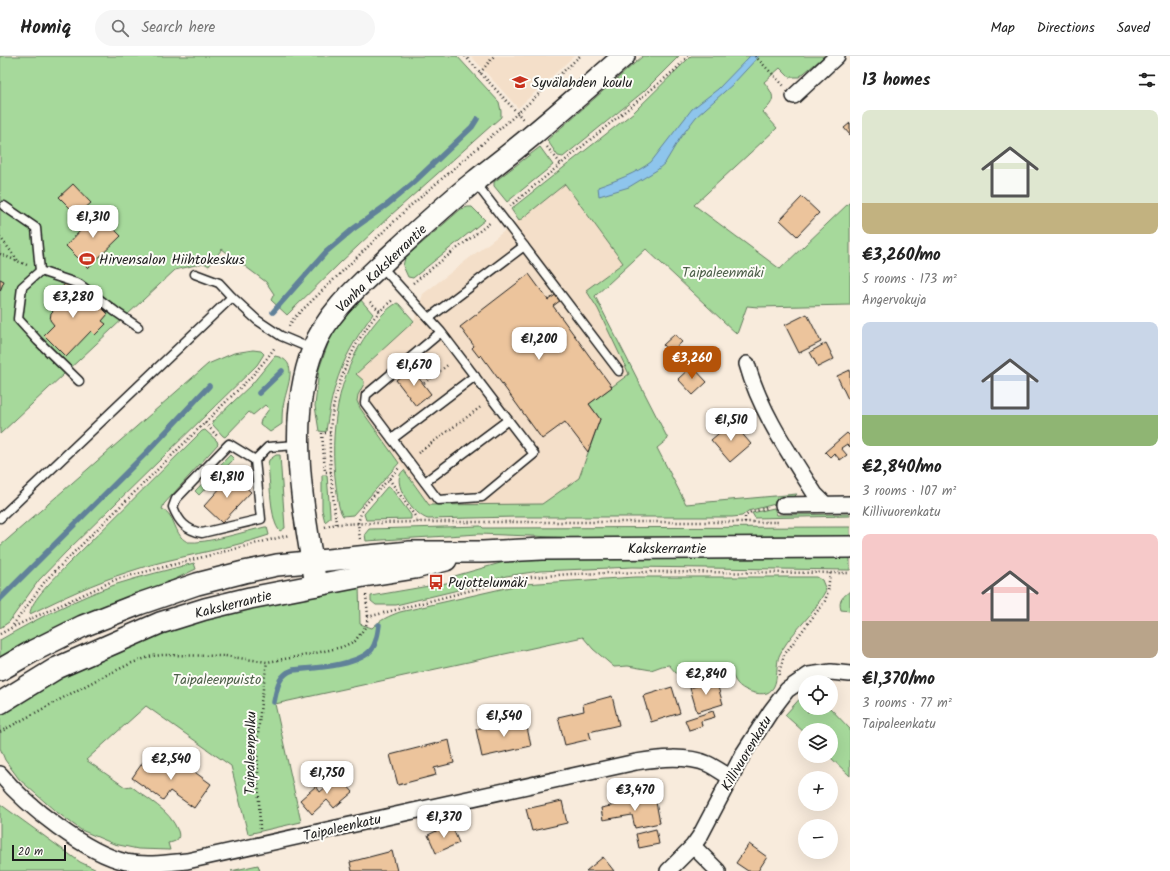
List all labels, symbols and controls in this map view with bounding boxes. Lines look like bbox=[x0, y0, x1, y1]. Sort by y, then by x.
search box bbox=[95, 10, 375, 46]
text: Homiq bbox=[20, 13, 71, 43]
text: Search here bbox=[141, 16, 215, 40]
icon: search bbox=[109, 17, 131, 39]
text: Map bbox=[990, 17, 1015, 39]
text: Directions bbox=[1037, 17, 1095, 39]
text: Saved bbox=[1117, 17, 1150, 39]
text: 13 homes bbox=[862, 67, 930, 94]
icon: filters bbox=[1136, 69, 1158, 91]
place label: Syvälahden koulu bbox=[532, 72, 632, 94]
school or university icon: Syvälahden koulu bbox=[511, 73, 529, 91]
icon: home bbox=[974, 136, 1046, 208]
pin: €1,310 bbox=[60, 205, 126, 239]
text: €1,310 bbox=[76, 207, 110, 228]
street label: Vanha Kakskerrantie bbox=[331, 219, 433, 318]
text: €3,260/mo bbox=[862, 242, 941, 269]
place label: Hirvensalon Hiihtokeskus bbox=[99, 249, 245, 271]
sports icon: Hirvensalon Hiihtokeskus bbox=[78, 250, 96, 268]
park label: Taipaleenmäki bbox=[682, 262, 765, 284]
text: 5 rooms · 173 m² bbox=[862, 269, 957, 290]
pin: €3,280 bbox=[40, 285, 106, 319]
text: €3,280 bbox=[53, 287, 93, 308]
text: Angervokuja bbox=[862, 290, 926, 311]
pin: €1,200 bbox=[506, 327, 572, 361]
text: €1,200 bbox=[521, 329, 557, 350]
pin: €3,260 bbox=[659, 346, 725, 380]
text: €3,260 bbox=[672, 348, 712, 369]
icon: home bbox=[974, 348, 1046, 420]
pin: €1,670 bbox=[381, 353, 447, 387]
text: €1,670 bbox=[396, 355, 432, 376]
pin: €1,510 bbox=[698, 408, 764, 442]
text: €1,510 bbox=[715, 410, 747, 431]
text: €2,840/mo bbox=[862, 454, 942, 481]
pin: €1,810 bbox=[194, 465, 260, 499]
text: €1,810 bbox=[210, 467, 244, 488]
text: 3 rooms · 107 m² bbox=[862, 481, 956, 502]
text: Killivuorenkatu bbox=[862, 502, 940, 523]
street label: Kakskerrantie bbox=[628, 538, 707, 560]
icon: home bbox=[974, 560, 1046, 632]
place label: Pujottelumäki bbox=[448, 572, 528, 594]
bus stop icon: Pujottelumäki bbox=[427, 573, 445, 591]
street label: Kakskerrantie bbox=[192, 585, 275, 625]
pin: €2,840 bbox=[673, 662, 739, 696]
text: €2,840 bbox=[686, 664, 726, 685]
text: €1,370/mo bbox=[862, 666, 935, 693]
park label: Taipaleenpuisto bbox=[173, 669, 261, 691]
map controls bbox=[798, 675, 838, 859]
button: locate bbox=[798, 675, 838, 715]
text: 3 rooms · 77 m² bbox=[862, 693, 952, 714]
pin: €1,540 bbox=[471, 704, 537, 738]
text: €1,540 bbox=[486, 706, 522, 727]
street label: Taipaleenpolku bbox=[239, 711, 263, 795]
street label: Killivuorenkatu bbox=[716, 711, 778, 795]
text: Taipaleenkatu bbox=[862, 714, 936, 735]
button: layers bbox=[798, 723, 838, 763]
pin: €2,540 bbox=[138, 747, 204, 781]
text: €2,540 bbox=[151, 749, 191, 770]
pin: €1,750 bbox=[294, 761, 360, 795]
text: €1,750 bbox=[310, 763, 344, 784]
button: + bbox=[798, 771, 838, 811]
pin: €3,470 bbox=[602, 778, 668, 812]
text: €3,470 bbox=[616, 780, 654, 801]
pin: €1,370 bbox=[411, 805, 477, 839]
text: €1,370 bbox=[426, 807, 462, 828]
street label: Taipaleenkatu bbox=[301, 808, 384, 848]
button: − bbox=[798, 819, 838, 859]
scale bar bbox=[12, 843, 66, 862]
text: 20 m bbox=[18, 843, 43, 861]

